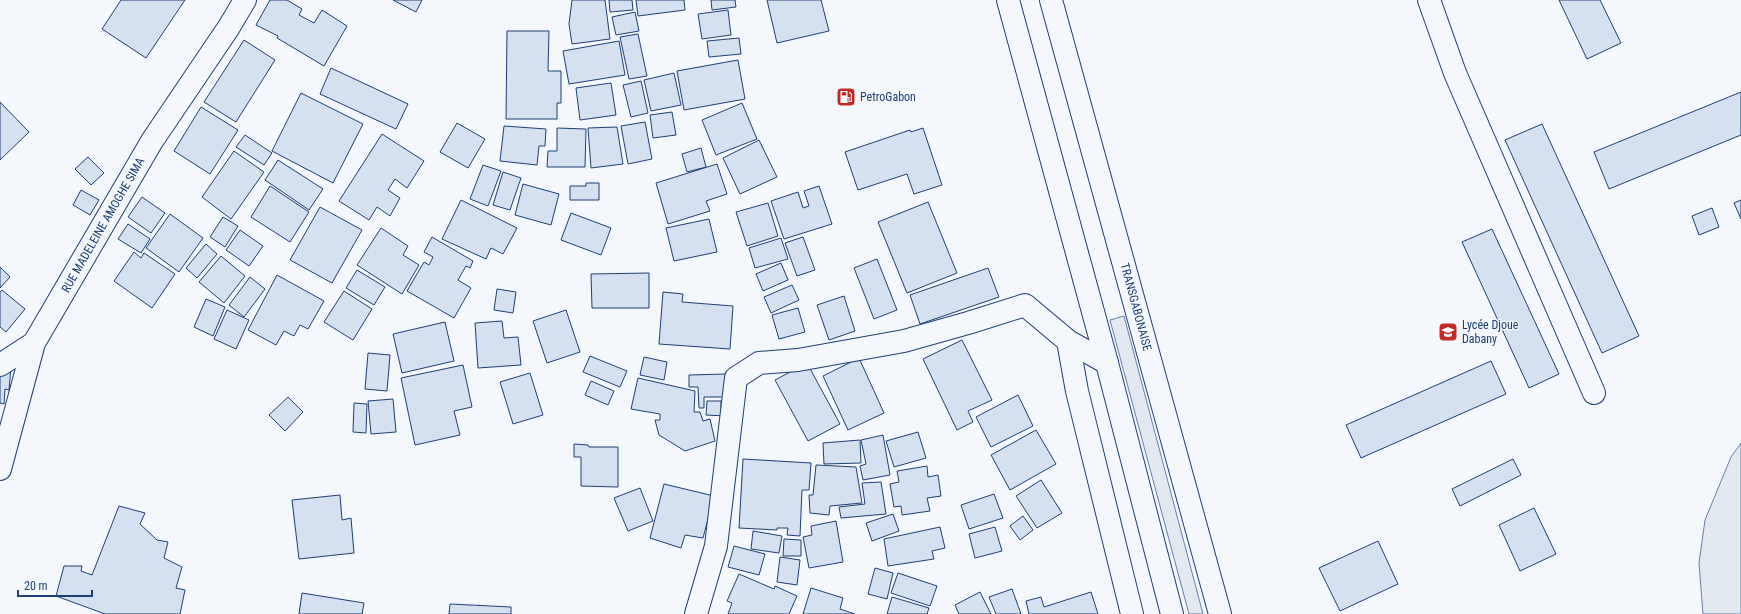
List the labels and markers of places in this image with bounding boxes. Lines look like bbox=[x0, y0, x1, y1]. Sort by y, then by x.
fuel station icon: PetroGabon bbox=[835, 86, 857, 108]
place label: PetroGabon bbox=[860, 90, 916, 104]
place label: Lycée Djoue Dabany bbox=[1462, 318, 1519, 346]
school or university icon: Lycée Djoue Dabany bbox=[1437, 321, 1459, 343]

